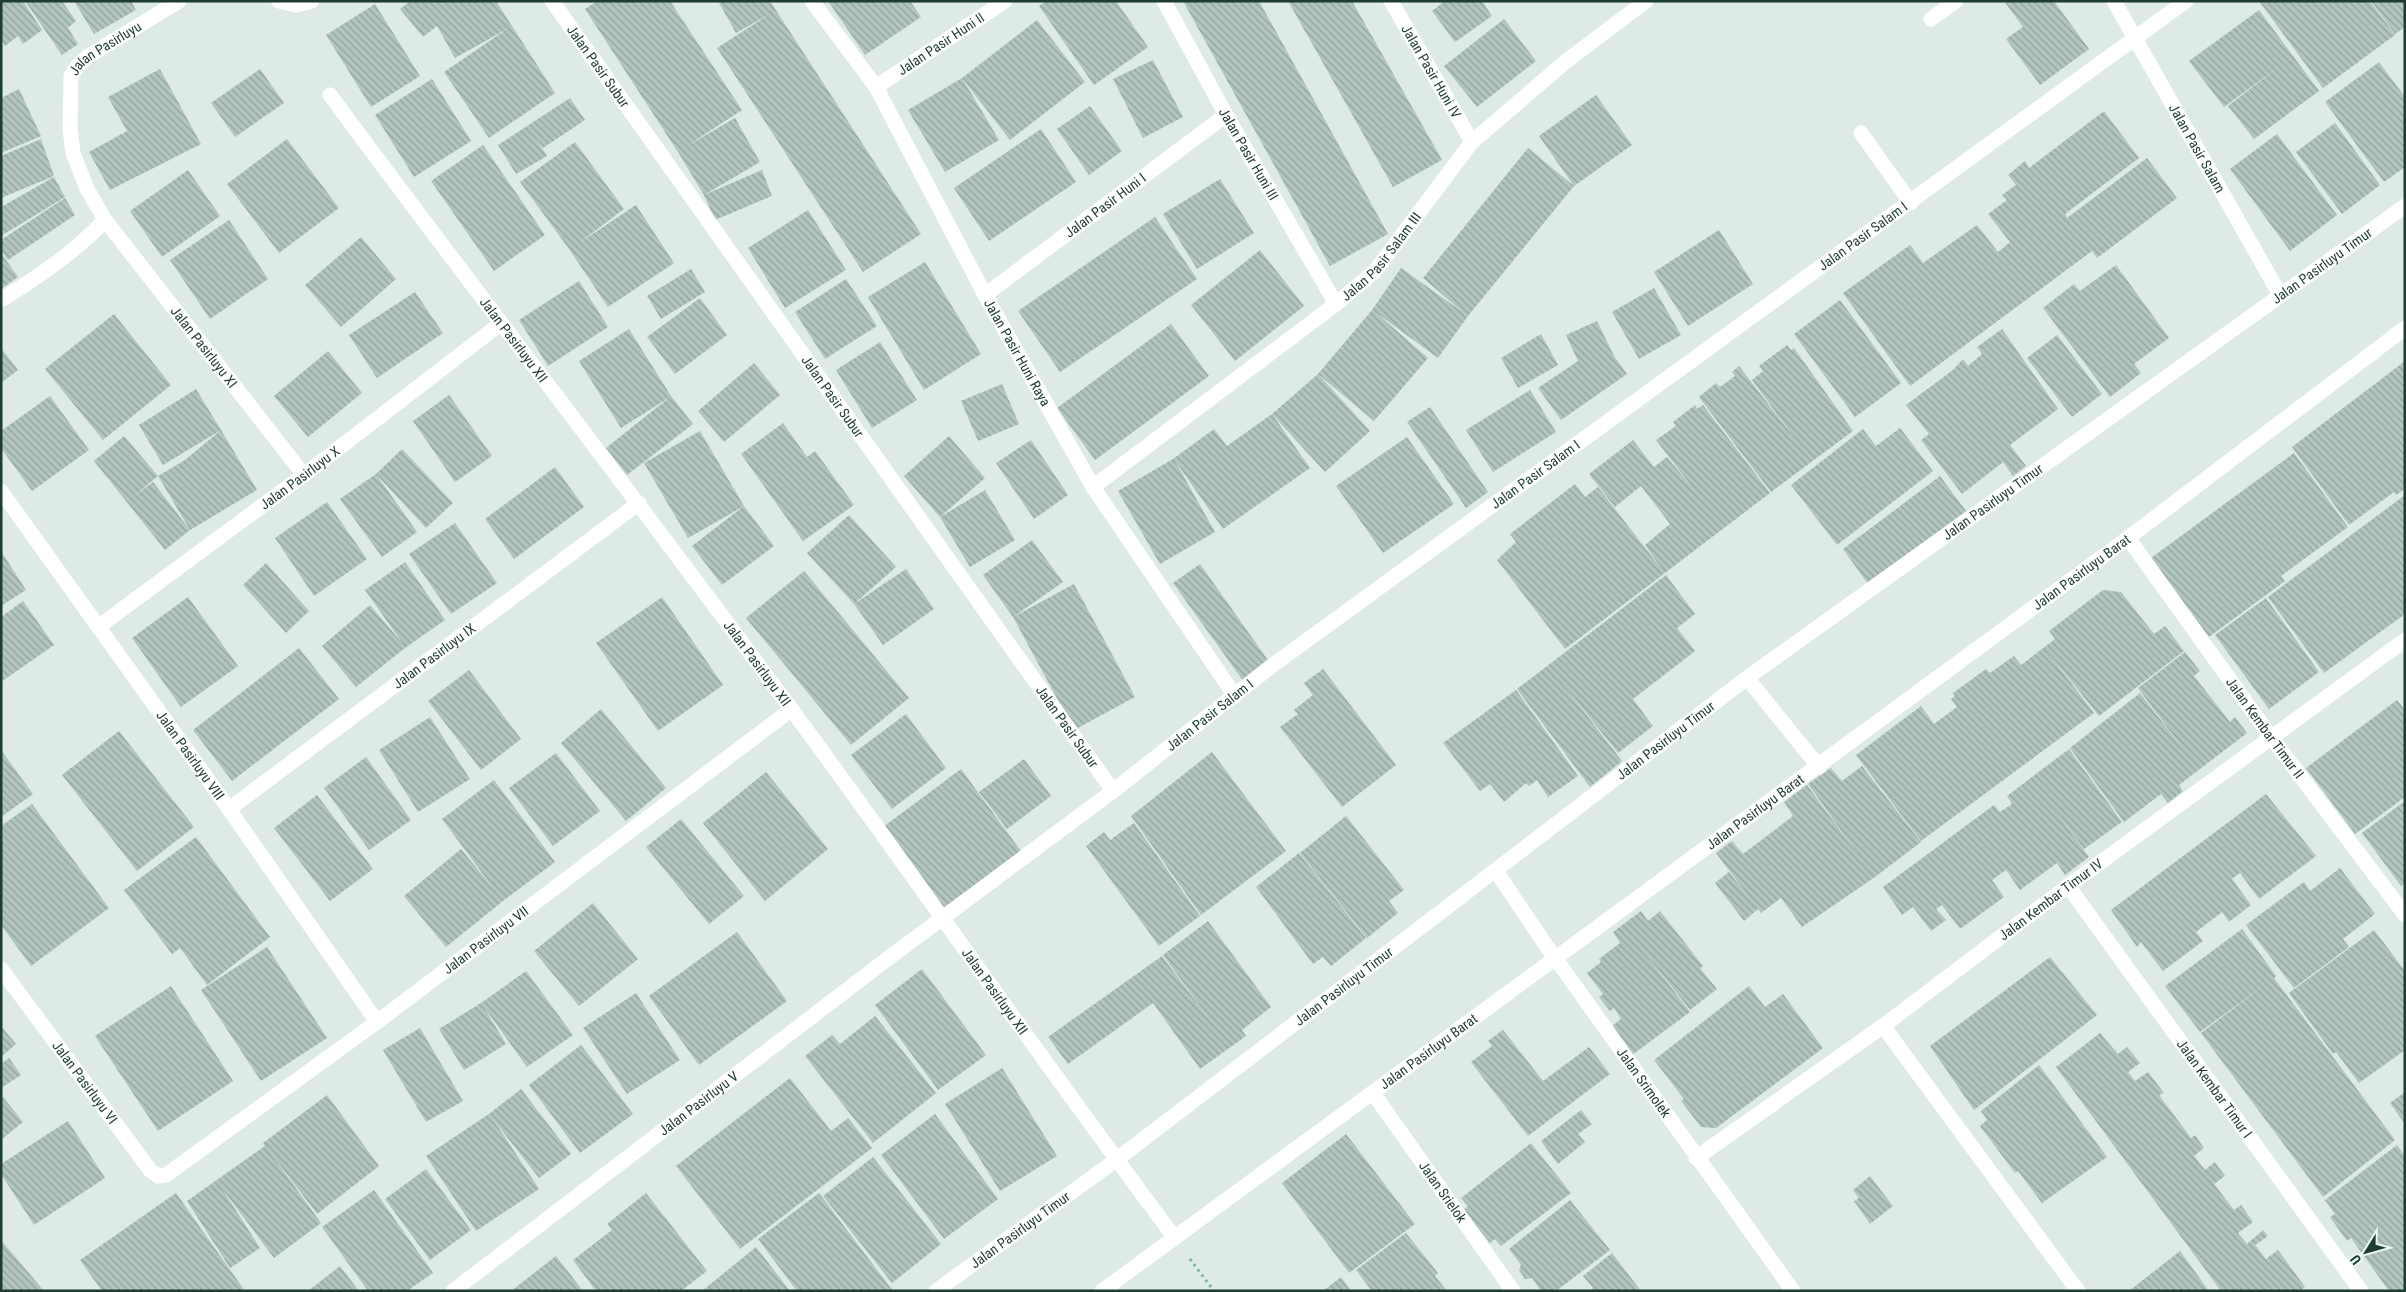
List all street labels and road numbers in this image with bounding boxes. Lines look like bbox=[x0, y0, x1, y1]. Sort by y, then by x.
street label: Jalan Pasir Huni II bbox=[895, 9, 987, 78]
street label: Jalan Pasirluyu bbox=[66, 18, 144, 78]
street label: Jalan Pasir Subur bbox=[564, 22, 633, 110]
street label: Jalan Pasir Huni IV bbox=[1398, 22, 1465, 121]
street label: Jalan Pasir Salam bbox=[2166, 101, 2228, 195]
street label: Jalan Pasir Huni III bbox=[1216, 105, 1282, 203]
street label: Jalan Pasir Huni I bbox=[1061, 170, 1149, 241]
street label: Jalan Pasir Salam I bbox=[1815, 198, 1910, 274]
street label: Jalan Pasir Salam III bbox=[1338, 209, 1424, 304]
street label: Jalan Pasirluyu Timur bbox=[2269, 224, 2375, 307]
street label: Jalan Pasirluyu XII bbox=[477, 294, 551, 385]
street label: Jalan Pasir Huni Raya bbox=[981, 296, 1054, 409]
street label: Jalan Pasirluyu XI bbox=[167, 303, 241, 391]
street label: Jalan Pasir Subur bbox=[798, 352, 867, 441]
street label: Jalan Pasir Salam I bbox=[1488, 437, 1583, 512]
street label: Jalan Pasirluyu X bbox=[257, 442, 343, 513]
street label: Jalan Pasirluyu Timur bbox=[1939, 460, 2046, 543]
street label: Jalan Pasirluyu Barat bbox=[2030, 531, 2133, 613]
street label: Jalan Pasirluyu XII bbox=[720, 617, 794, 709]
street label: Jalan Pasirluyu IX bbox=[390, 620, 479, 692]
street label: Jalan Kembar Timur II bbox=[2223, 674, 2307, 781]
street label: Jalan Pasir Salam I bbox=[1163, 676, 1256, 754]
street label: Jalan Pasir Subur bbox=[1033, 682, 1102, 771]
street label: Jalan Pasirluyu Timur bbox=[1613, 698, 1718, 783]
street label: Jalan Pasirluyu VIII bbox=[153, 707, 228, 803]
street label: Jalan Pasirluyu Barat bbox=[1703, 771, 1807, 853]
street label: Jalan Kembar Timur IV bbox=[1996, 855, 2106, 943]
street label: Jalan Pasirluyu VII bbox=[440, 903, 531, 977]
street label: Jalan Pasirluyu Timur bbox=[1291, 944, 1396, 1029]
street label: Jalan Pasirluyu XII bbox=[959, 945, 1031, 1038]
street label: Jalan Pasirluyu Barat bbox=[1377, 1010, 1480, 1092]
street label: Jalan Kembar Timur I bbox=[2174, 1036, 2256, 1141]
street label: Jalan Pasirluyu VI bbox=[49, 1038, 121, 1127]
street label: Jalan Srimolek bbox=[1614, 1044, 1675, 1121]
street label: Jalan Pasirluyu V bbox=[656, 1068, 741, 1139]
street label: Jalan Srielok bbox=[1416, 1158, 1470, 1226]
street label: Jalan Pasirluyu Timur bbox=[967, 1188, 1073, 1271]

